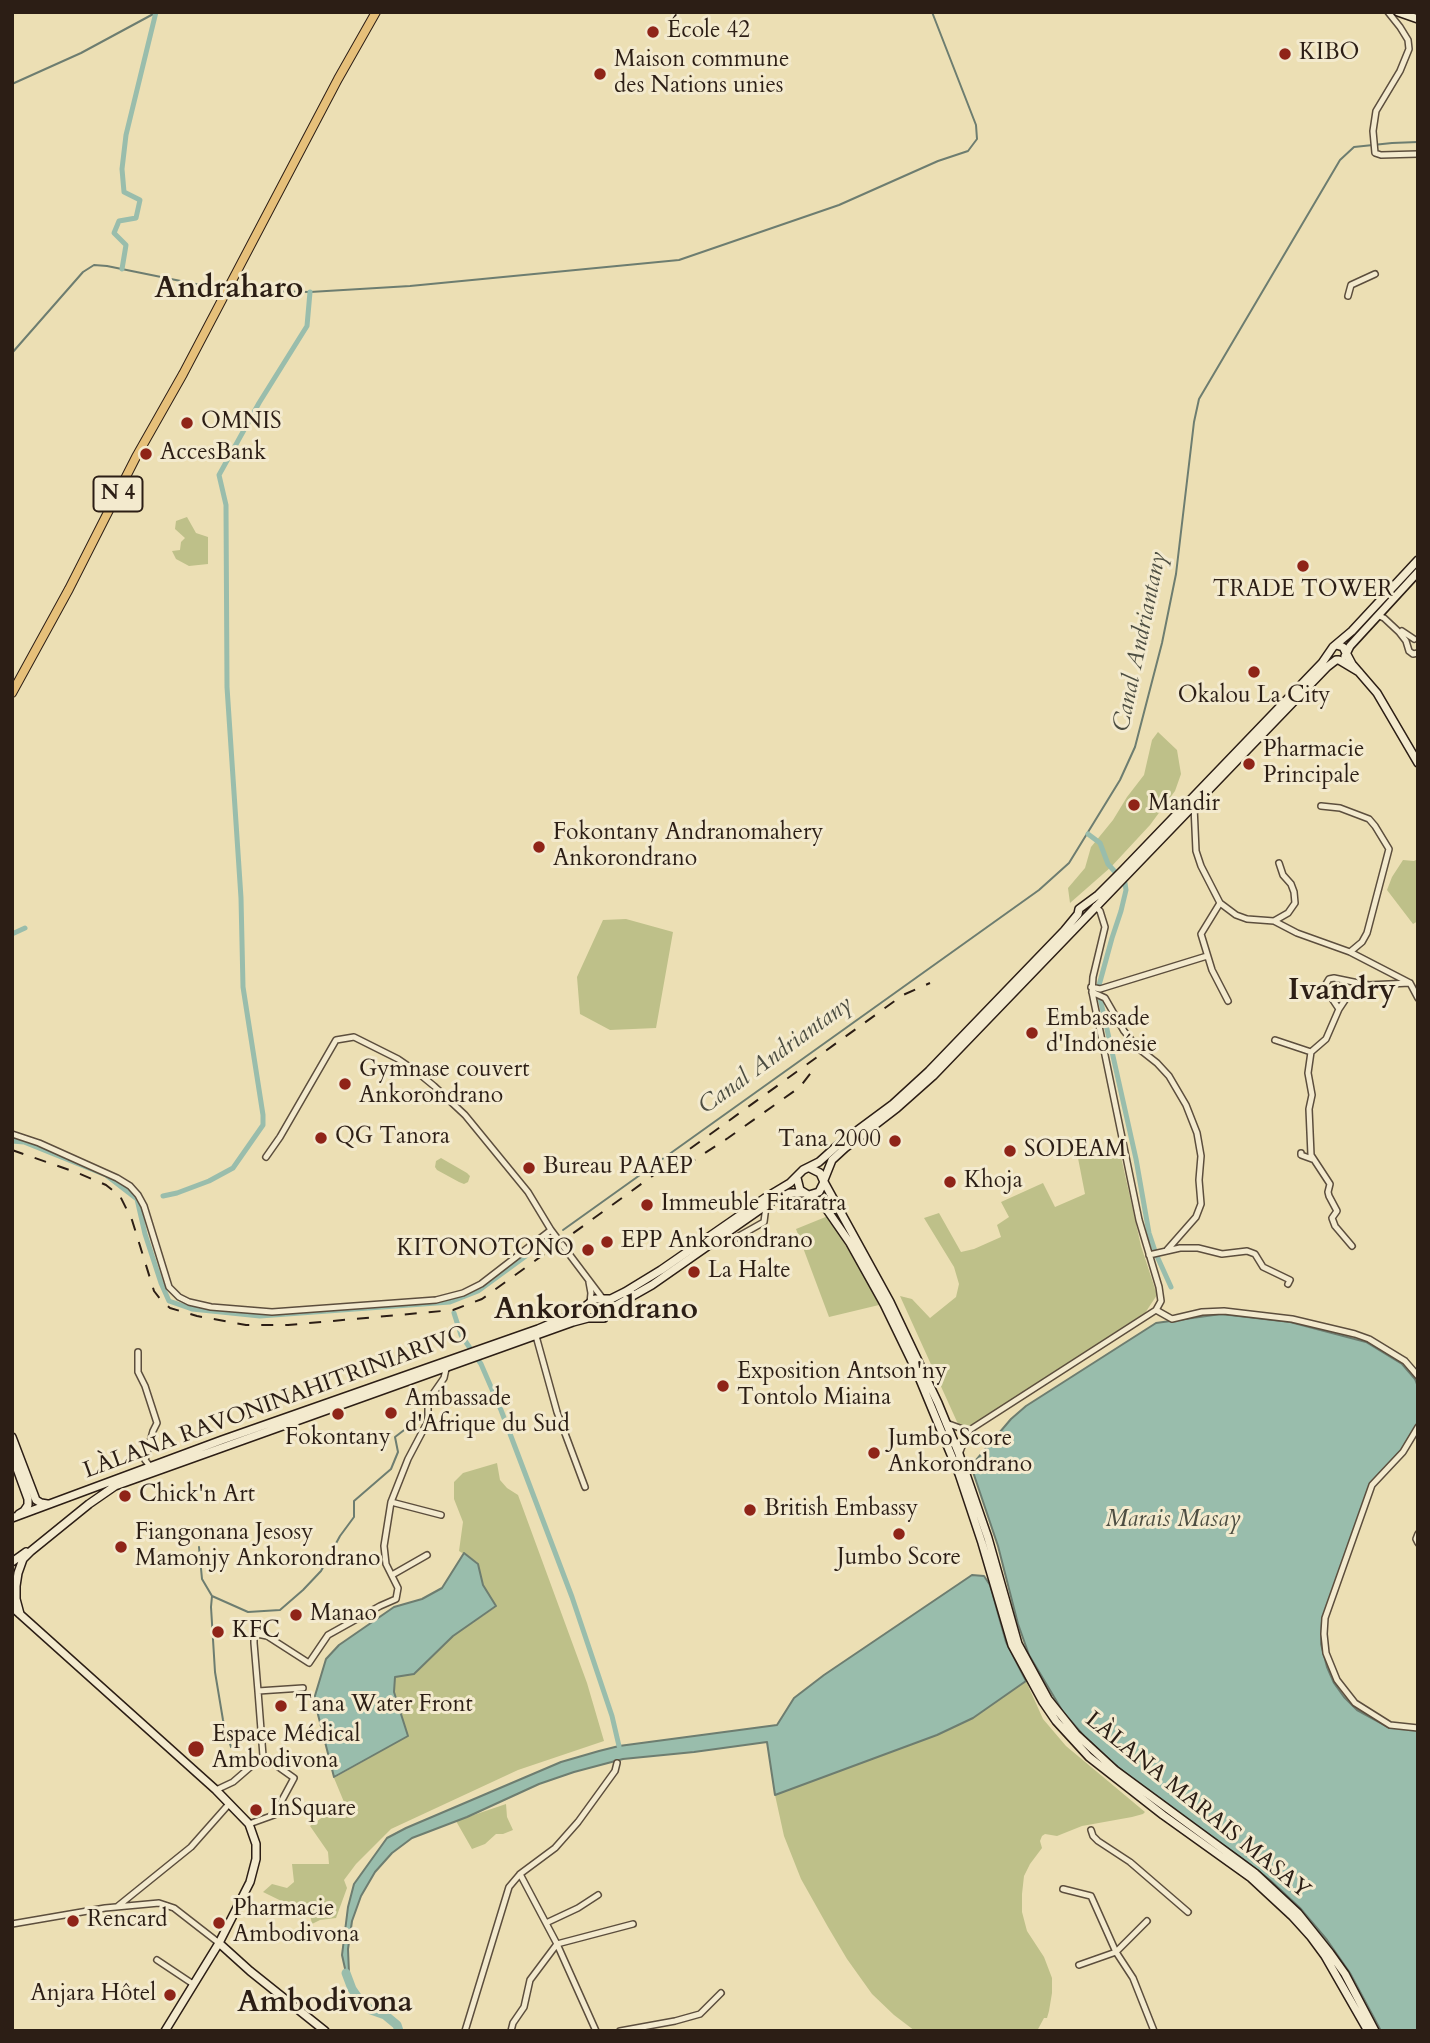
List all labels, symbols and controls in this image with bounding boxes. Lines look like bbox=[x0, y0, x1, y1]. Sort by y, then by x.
place label: École 42 bbox=[667, 18, 750, 46]
marker: École 42 bbox=[645, 24, 661, 40]
place label: KIBO bbox=[1299, 40, 1359, 68]
marker: KIBO bbox=[1277, 46, 1293, 62]
place label: Maison commune des Nations unies bbox=[614, 47, 789, 101]
marker: Maison commune des Nations unies bbox=[592, 66, 608, 82]
district label: Andraharo bbox=[155, 272, 303, 308]
place label: OMNIS bbox=[201, 409, 282, 437]
marker: OMNIS bbox=[179, 415, 195, 431]
place label: AccesBank bbox=[160, 440, 266, 468]
marker: AccesBank bbox=[138, 446, 154, 462]
road number: N 4 bbox=[94, 476, 142, 512]
water label: Canal Andriantany bbox=[1108, 550, 1174, 734]
marker: TRADE TOWER bbox=[1295, 558, 1311, 574]
place label: TRADE TOWER bbox=[1213, 577, 1393, 605]
marker: Okalou La City bbox=[1246, 664, 1262, 680]
place label: Okalou La City bbox=[1178, 683, 1330, 711]
place label: Pharmacie Principale bbox=[1263, 737, 1364, 791]
marker: Pharmacie Principale bbox=[1241, 756, 1257, 772]
place label: Mandir bbox=[1148, 791, 1220, 819]
marker: Mandir bbox=[1126, 797, 1142, 813]
place label: Fokontany Andranomahery Ankorondrano bbox=[553, 820, 823, 874]
marker: Fokontany Andranomahery Ankorondrano bbox=[531, 839, 547, 855]
district label: Ivandry bbox=[1288, 974, 1396, 1010]
water label: Canal Andriantany bbox=[694, 991, 858, 1121]
place label: Embassade d'Indonésie bbox=[1046, 1006, 1157, 1060]
marker: Embassade d'Indonésie bbox=[1024, 1025, 1040, 1041]
place label: Gymnase couvert Ankorondrano bbox=[359, 1057, 529, 1111]
marker: Gymnase couvert Ankorondrano bbox=[337, 1076, 353, 1092]
place label: QG Tanora bbox=[335, 1124, 450, 1152]
place label: Tana 2000 bbox=[778, 1127, 881, 1155]
marker: QG Tanora bbox=[313, 1130, 329, 1146]
marker: Tana 2000 bbox=[887, 1133, 903, 1149]
place label: SODEAM bbox=[1024, 1137, 1126, 1165]
marker: SODEAM bbox=[1002, 1143, 1018, 1159]
place label: Bureau PAAEP bbox=[543, 1154, 693, 1182]
marker: Bureau PAAEP bbox=[521, 1160, 537, 1176]
place label: Khoja bbox=[964, 1168, 1023, 1196]
marker: Khoja bbox=[942, 1174, 958, 1190]
place label: Immeuble Fitaratra bbox=[661, 1191, 846, 1219]
marker: Immeuble Fitaratra bbox=[639, 1197, 655, 1213]
place label: EPP Ankorondrano bbox=[621, 1228, 813, 1256]
marker: EPP Ankorondrano bbox=[599, 1234, 615, 1250]
place label: KITONOTONO bbox=[397, 1236, 574, 1264]
marker: KITONOTONO bbox=[580, 1242, 596, 1258]
place label: La Halte bbox=[708, 1258, 791, 1286]
marker: La Halte bbox=[686, 1264, 702, 1280]
district label: Ankorondrano bbox=[494, 1293, 698, 1329]
street label: LÀLANA RAVONINAHITRINIARIVO bbox=[80, 1320, 472, 1486]
place label: Exposition Antson'ny Tontolo Miaina bbox=[737, 1359, 947, 1413]
marker: Exposition Antson'ny Tontolo Miaina bbox=[715, 1378, 731, 1394]
place label: Ambassade d'Afrique du Sud bbox=[405, 1386, 570, 1440]
marker: Ambassade d'Afrique du Sud bbox=[383, 1405, 399, 1421]
marker: Fokontany bbox=[330, 1406, 346, 1422]
place label: Fokontany bbox=[285, 1425, 391, 1453]
place label: Jumbo Score Ankorondrano bbox=[888, 1426, 1032, 1480]
marker: Jumbo Score Ankorondrano bbox=[866, 1445, 882, 1461]
place label: Chick'n Art bbox=[139, 1482, 255, 1510]
marker: Chick'n Art bbox=[117, 1488, 133, 1504]
place label: British Embassy bbox=[764, 1496, 918, 1524]
marker: British Embassy bbox=[742, 1502, 758, 1518]
water label: Marais Masay bbox=[1105, 1506, 1241, 1534]
place label: Fiangonana Jesosy Mamonjy Ankorondrano bbox=[135, 1520, 381, 1574]
marker: Jumbo Score bbox=[891, 1526, 907, 1542]
marker: Fiangonana Jesosy Mamonjy Ankorondrano bbox=[113, 1539, 129, 1555]
place label: Jumbo Score bbox=[837, 1545, 961, 1573]
place label: Manao bbox=[310, 1601, 377, 1629]
marker: Manao bbox=[288, 1607, 304, 1623]
place label: KFC bbox=[232, 1618, 280, 1646]
marker: KFC bbox=[210, 1624, 226, 1640]
place label: Tana Water Front bbox=[295, 1692, 473, 1720]
marker: Tana Water Front bbox=[273, 1698, 289, 1714]
street label: LÀLANA MARAIS MASAY bbox=[1079, 1707, 1315, 1905]
place label: Espace Médical Ambodivona bbox=[212, 1722, 360, 1776]
marker: Espace Médical Ambodivona bbox=[186, 1739, 206, 1759]
place label: InSquare bbox=[270, 1796, 356, 1824]
marker: InSquare bbox=[248, 1802, 264, 1818]
place label: Pharmacie Ambodivona bbox=[233, 1896, 359, 1950]
place label: Rencard bbox=[87, 1907, 168, 1935]
marker: Rencard bbox=[65, 1913, 81, 1929]
marker: Pharmacie Ambodivona bbox=[211, 1915, 227, 1931]
place label: Anjara Hôtel bbox=[30, 1981, 156, 2009]
district label: Ambodivona bbox=[237, 1986, 413, 2022]
marker: Anjara Hôtel bbox=[162, 1987, 178, 2003]

